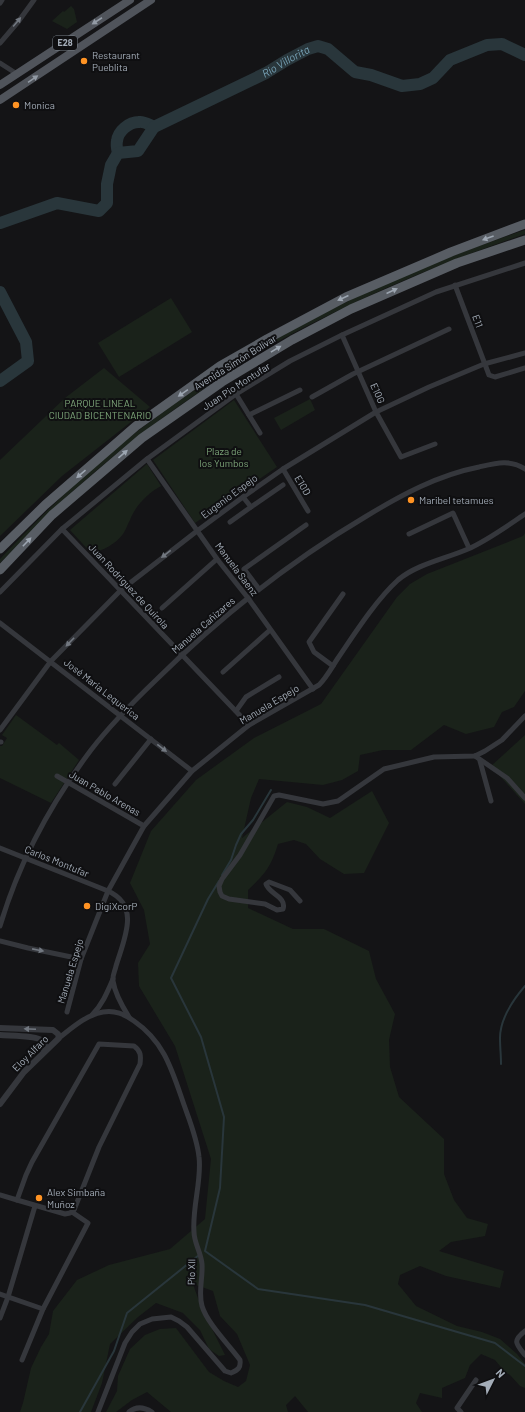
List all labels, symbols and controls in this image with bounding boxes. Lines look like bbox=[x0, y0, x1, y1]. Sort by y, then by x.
one-way arrow bbox=[13, 16, 22, 27]
one-way arrow bbox=[91, 18, 103, 25]
road number: E28 bbox=[53, 36, 77, 50]
water label: Río Villorita bbox=[260, 42, 312, 80]
place label: Restaurant Pueblita bbox=[92, 49, 140, 73]
marker: Restaurant Pueblita bbox=[79, 56, 89, 66]
one-way arrow bbox=[27, 75, 38, 83]
place label: Monica bbox=[24, 99, 55, 111]
marker: Monica bbox=[11, 100, 21, 110]
one-way arrow bbox=[482, 235, 494, 241]
one-way arrow bbox=[387, 288, 399, 294]
one-way arrow bbox=[337, 295, 348, 301]
street label: E11 bbox=[470, 313, 486, 329]
street label: Avenida Simón Bolívar bbox=[191, 332, 279, 392]
one-way arrow bbox=[270, 346, 282, 353]
street label: Juan Pio Montufar bbox=[200, 359, 273, 412]
street label: E10G bbox=[368, 381, 388, 405]
one-way arrow bbox=[177, 389, 188, 397]
park label: PARQUE LINEAL CIUDAD BICENTENARIO bbox=[49, 397, 151, 421]
park label: Plaza de los Yumbos bbox=[199, 445, 249, 469]
one-way arrow bbox=[118, 450, 128, 459]
one-way arrow bbox=[76, 469, 86, 478]
street label: Eugenio Espejo bbox=[198, 471, 260, 521]
street label: E10D bbox=[292, 473, 314, 497]
place label: Maribel tetamues bbox=[419, 494, 494, 506]
marker: Maribel tetamues bbox=[406, 495, 416, 505]
one-way arrow bbox=[22, 537, 32, 547]
street label: Manuela Saenz bbox=[213, 540, 261, 599]
street label: Juan Rodriguez de Quirola bbox=[86, 541, 172, 631]
one-way arrow bbox=[161, 550, 172, 559]
street label: Manuela Cañizares bbox=[169, 594, 237, 656]
one-way arrow bbox=[65, 637, 75, 647]
street label: José Maria Lequerica bbox=[62, 656, 142, 722]
street label: Manuela Espejo bbox=[237, 682, 301, 726]
one-way arrow bbox=[157, 743, 168, 752]
street label: Juan Pablo Arenas bbox=[67, 768, 143, 818]
street label: Carlos Montufar bbox=[23, 843, 91, 880]
place label: DigiXcorP bbox=[95, 900, 138, 912]
marker: DigiXcorP bbox=[82, 901, 92, 911]
street label: Manuela Espejo bbox=[54, 937, 86, 1005]
one-way arrow bbox=[32, 947, 44, 953]
one-way arrow bbox=[23, 1026, 36, 1032]
street label: Eloy Alfaro bbox=[9, 1032, 51, 1074]
place label: Alex Simbaña Muñoz bbox=[47, 1186, 105, 1210]
marker: Alex Simbaña Muñoz bbox=[34, 1193, 44, 1203]
street label: Pío XII bbox=[185, 1259, 197, 1285]
north arrow bbox=[473, 1360, 513, 1400]
text: N bbox=[494, 1366, 508, 1380]

